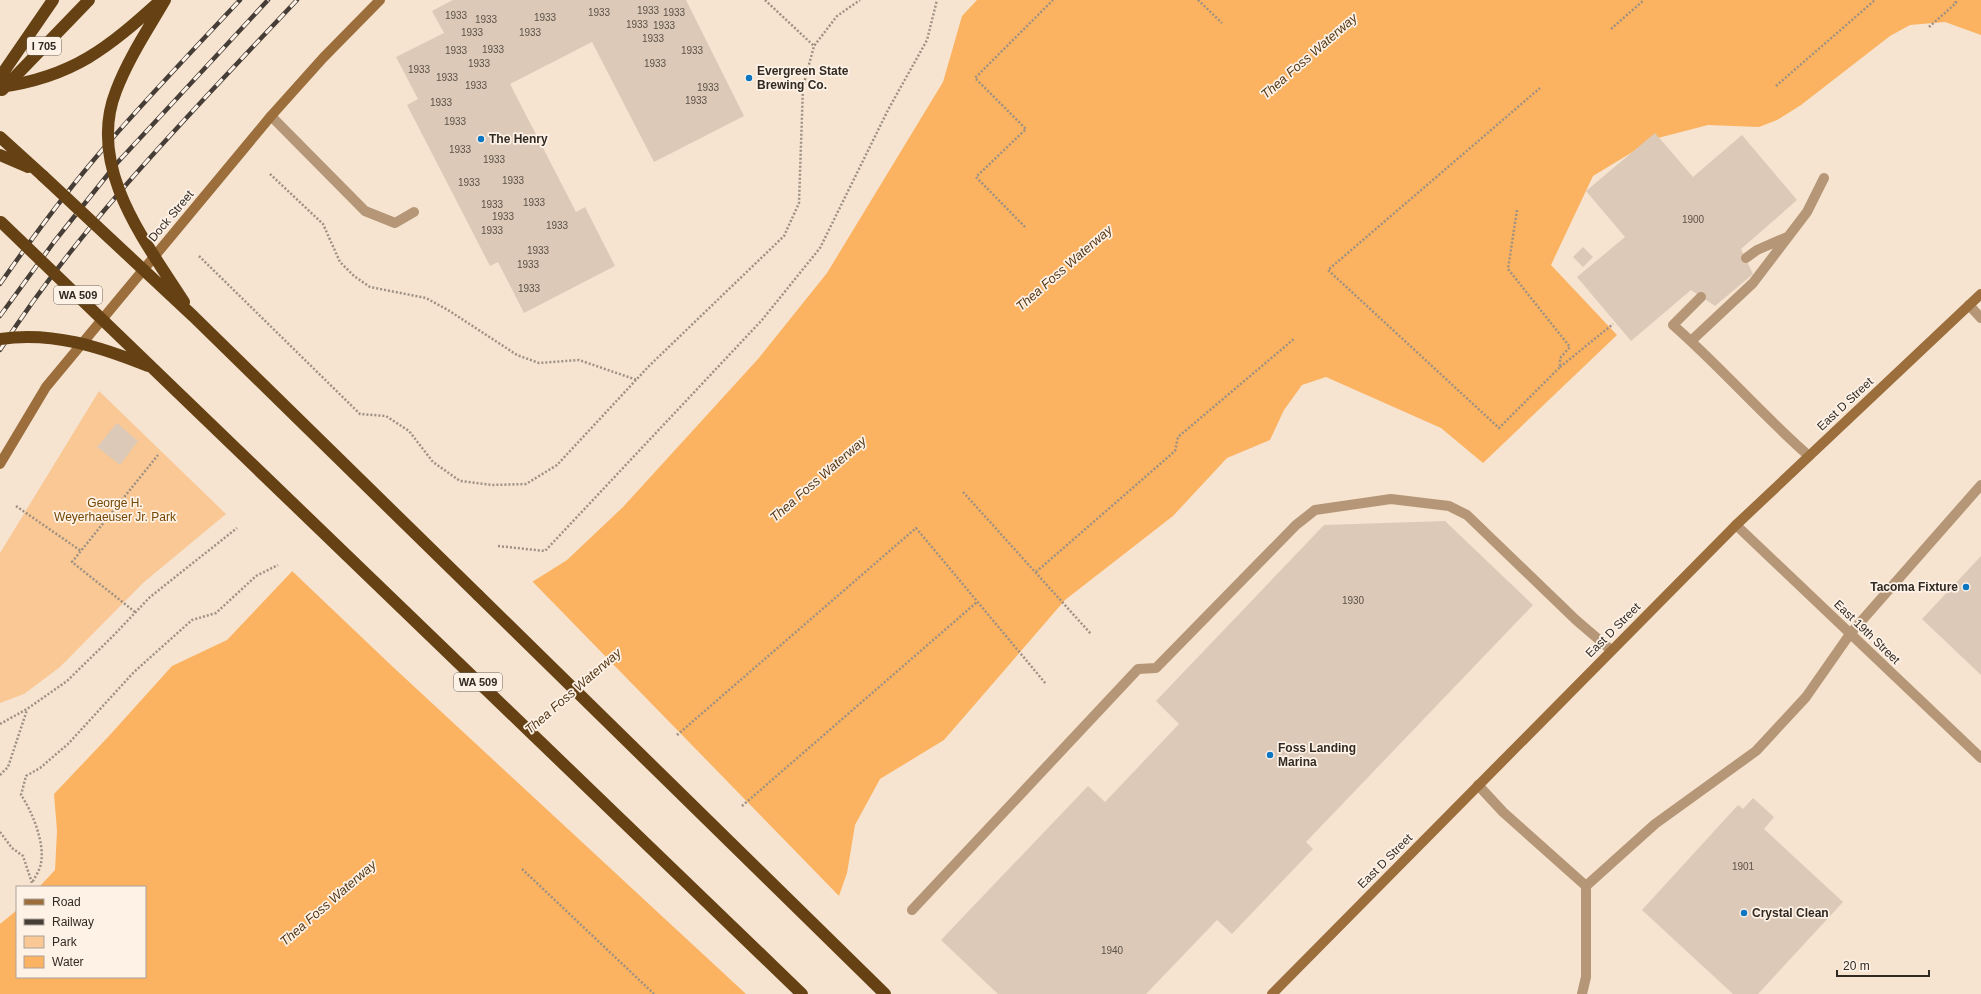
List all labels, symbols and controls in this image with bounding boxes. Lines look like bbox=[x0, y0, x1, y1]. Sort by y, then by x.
house number: 1933 bbox=[637, 5, 660, 16]
house number: 1933 bbox=[588, 7, 611, 18]
house number: 1933 bbox=[663, 7, 686, 18]
water label: Thea Foss Waterway bbox=[1258, 9, 1361, 102]
house number: 1933 bbox=[445, 10, 468, 21]
house number: 1933 bbox=[534, 12, 557, 23]
house number: 1933 bbox=[475, 14, 498, 25]
house number: 1933 bbox=[626, 19, 649, 30]
house number: 1933 bbox=[653, 20, 676, 31]
house number: 1933 bbox=[461, 27, 484, 38]
house number: 1933 bbox=[519, 27, 542, 38]
house number: 1933 bbox=[642, 33, 665, 44]
road number: I 705 bbox=[27, 37, 61, 55]
house number: 1933 bbox=[482, 44, 505, 55]
house number: 1933 bbox=[445, 45, 468, 56]
house number: 1933 bbox=[681, 45, 704, 56]
house number: 1933 bbox=[468, 58, 491, 69]
house number: 1933 bbox=[644, 58, 667, 69]
house number: 1933 bbox=[408, 64, 431, 75]
place label: Evergreen State Brewing Co. bbox=[757, 64, 849, 92]
house number: 1933 bbox=[436, 72, 459, 83]
marker: Evergreen State Brewing Co. bbox=[744, 73, 754, 83]
house number: 1933 bbox=[465, 80, 488, 91]
house number: 1933 bbox=[697, 82, 720, 93]
house number: 1933 bbox=[685, 95, 708, 106]
house number: 1933 bbox=[430, 97, 453, 108]
house number: 1933 bbox=[444, 116, 467, 127]
place label: The Henry bbox=[489, 132, 548, 146]
marker: The Henry bbox=[476, 134, 486, 144]
house number: 1933 bbox=[449, 144, 472, 155]
house number: 1933 bbox=[483, 154, 506, 165]
house number: 1933 bbox=[502, 175, 525, 186]
house number: 1933 bbox=[458, 177, 481, 188]
street label: Dock Street bbox=[145, 187, 197, 245]
house number: 1933 bbox=[523, 197, 546, 208]
house number: 1933 bbox=[481, 199, 504, 210]
house number: 1933 bbox=[492, 211, 515, 222]
house number: 1900 bbox=[1682, 214, 1705, 225]
house number: 1933 bbox=[546, 220, 569, 231]
water label: Thea Foss Waterway bbox=[1013, 221, 1116, 314]
house number: 1933 bbox=[481, 225, 504, 236]
house number: 1933 bbox=[527, 245, 550, 256]
house number: 1933 bbox=[517, 259, 540, 270]
house number: 1933 bbox=[518, 283, 541, 294]
road number: WA 509 bbox=[54, 286, 102, 304]
street label: East D Street bbox=[1814, 374, 1876, 433]
water label: Thea Foss Waterway bbox=[767, 432, 870, 525]
park label: George H. Weyerhaeuser Jr. Park bbox=[54, 496, 177, 524]
place label: Tacoma Fixture bbox=[1870, 580, 1958, 594]
marker: Tacoma Fixture bbox=[1961, 582, 1971, 592]
house number: 1930 bbox=[1342, 595, 1365, 606]
street label: East 19th Street bbox=[1831, 597, 1903, 667]
street label: East D Street bbox=[1583, 599, 1644, 660]
water label: Thea Foss Waterway bbox=[522, 644, 625, 737]
road number: WA 509 bbox=[454, 673, 502, 691]
place label: Foss Landing Marina bbox=[1278, 741, 1356, 769]
marker: Foss Landing Marina bbox=[1265, 750, 1275, 760]
street label: East D Street bbox=[1355, 830, 1416, 891]
water label: Thea Foss Waterway bbox=[277, 856, 380, 949]
house number: 1901 bbox=[1732, 861, 1755, 872]
legend bbox=[16, 886, 146, 978]
text: Road bbox=[52, 895, 81, 909]
place label: Crystal Clean bbox=[1752, 906, 1829, 920]
marker: Crystal Clean bbox=[1739, 908, 1749, 918]
text: Railway bbox=[52, 915, 94, 929]
text: Park bbox=[52, 935, 78, 949]
house number: 1940 bbox=[1101, 945, 1124, 956]
scale bar bbox=[1837, 952, 1929, 978]
text: Water bbox=[52, 955, 84, 969]
text: 20 m bbox=[1843, 959, 1870, 973]

